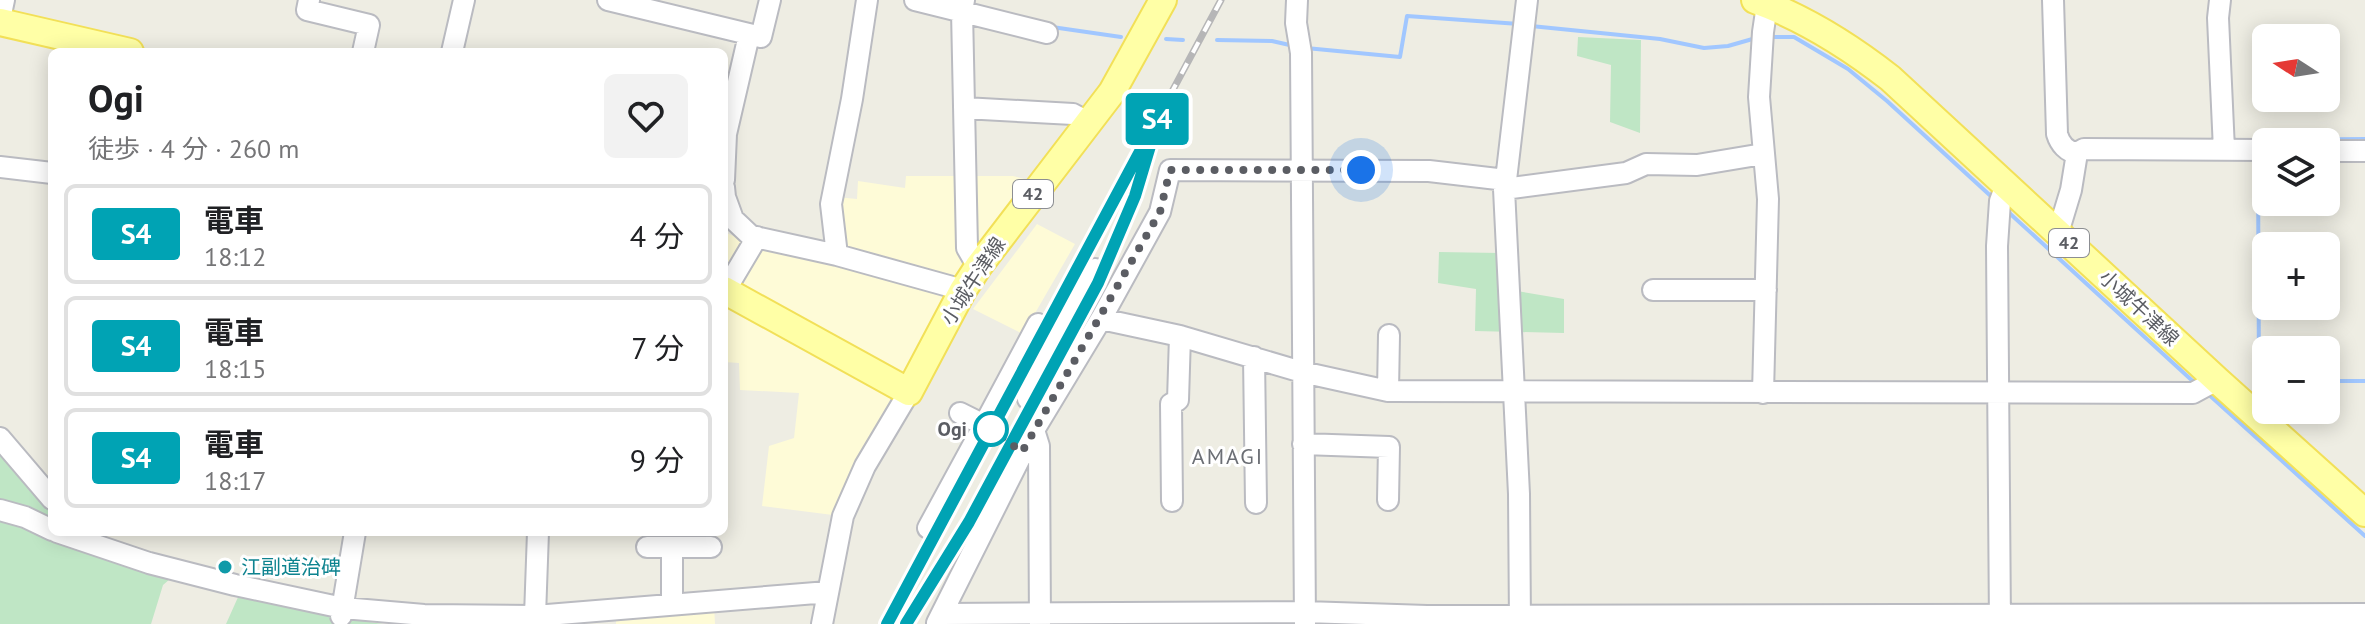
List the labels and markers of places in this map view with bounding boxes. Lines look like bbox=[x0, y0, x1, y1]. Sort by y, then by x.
marker: Ogi bbox=[974, 412, 1008, 446]
place label: Ogi bbox=[938, 416, 967, 442]
place label: 江副道治碑 bbox=[241, 554, 341, 580]
marker: 江副道治碑 bbox=[216, 558, 234, 576]

